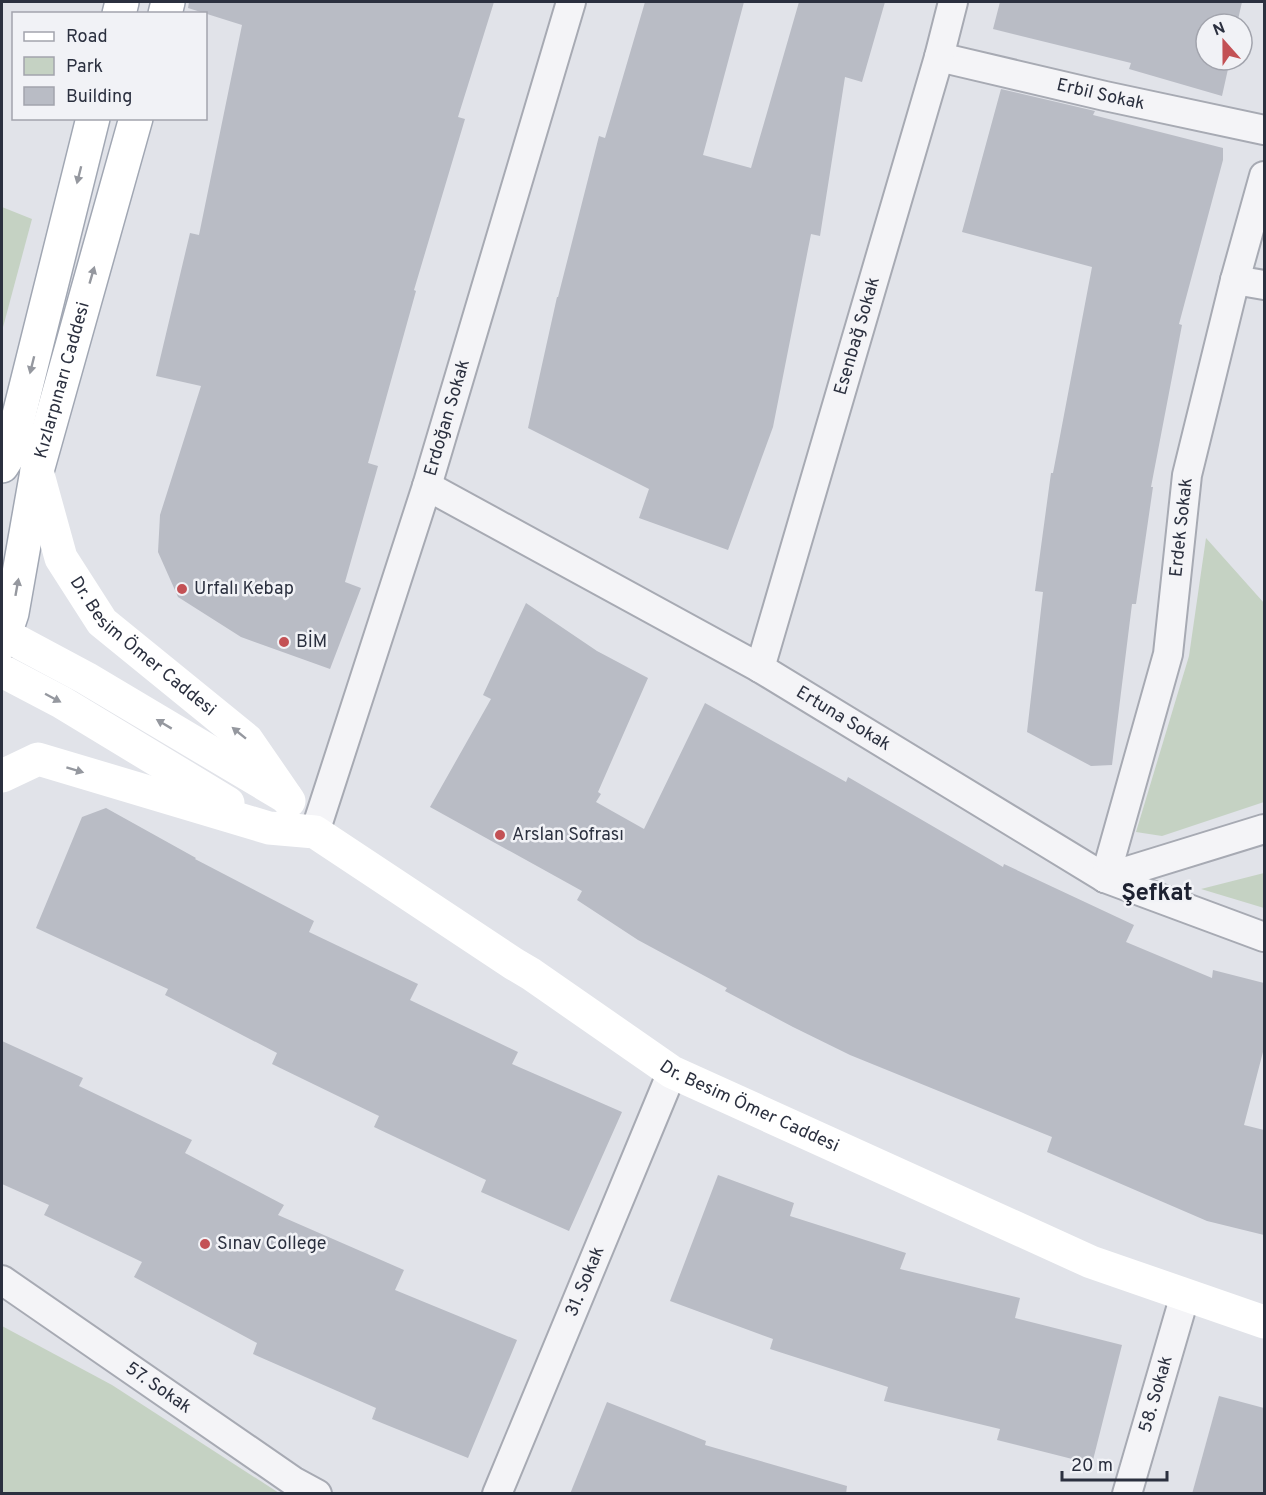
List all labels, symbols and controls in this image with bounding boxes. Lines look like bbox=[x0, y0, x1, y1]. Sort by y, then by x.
legend bbox=[12, 12, 207, 120]
north arrow bbox=[1194, 12, 1254, 72]
text: N bbox=[1210, 18, 1228, 41]
text: Road bbox=[66, 26, 108, 49]
text: Park bbox=[66, 56, 103, 79]
street label: Erbil Sokak bbox=[1054, 73, 1147, 116]
text: Building bbox=[66, 86, 132, 109]
one-way arrow bbox=[73, 166, 83, 184]
one-way arrow bbox=[87, 266, 97, 284]
street label: Esenbağ Sokak bbox=[829, 274, 885, 398]
street label: Kızlarpınarı Caddesi bbox=[30, 299, 95, 461]
one-way arrow bbox=[26, 355, 36, 374]
street label: Erdoğan Sokak bbox=[419, 357, 476, 479]
street label: Erdek Sokak bbox=[1165, 477, 1198, 578]
street label: Dr. Besim Ömer Caddesi bbox=[64, 572, 220, 721]
one-way arrow bbox=[12, 577, 21, 596]
place label: Urfalı Kebap bbox=[194, 578, 294, 601]
marker: Urfalı Kebap bbox=[175, 582, 189, 596]
place label: BİM bbox=[296, 629, 327, 654]
marker: BİM bbox=[277, 635, 291, 649]
street label: Ertuna Sokak bbox=[792, 681, 895, 756]
one-way arrow bbox=[45, 693, 62, 703]
one-way arrow bbox=[156, 718, 172, 729]
one-way arrow bbox=[231, 728, 246, 740]
one-way arrow bbox=[66, 766, 84, 775]
place label: Arslan Sofrası bbox=[512, 824, 624, 847]
marker: Arslan Sofrası bbox=[493, 828, 507, 842]
district label: Şefkat bbox=[1121, 879, 1193, 909]
street label: Dr. Besim Ömer Caddesi bbox=[655, 1055, 843, 1158]
place label: Sınav College bbox=[217, 1233, 327, 1256]
marker: Sınav College bbox=[198, 1237, 212, 1251]
street label: 31. Sokak bbox=[560, 1243, 610, 1320]
street label: 58. Sokak bbox=[1134, 1353, 1178, 1435]
street label: 57. Sokak bbox=[121, 1357, 196, 1419]
scale bar bbox=[1062, 1444, 1167, 1482]
text: 20 m bbox=[1071, 1455, 1113, 1478]

